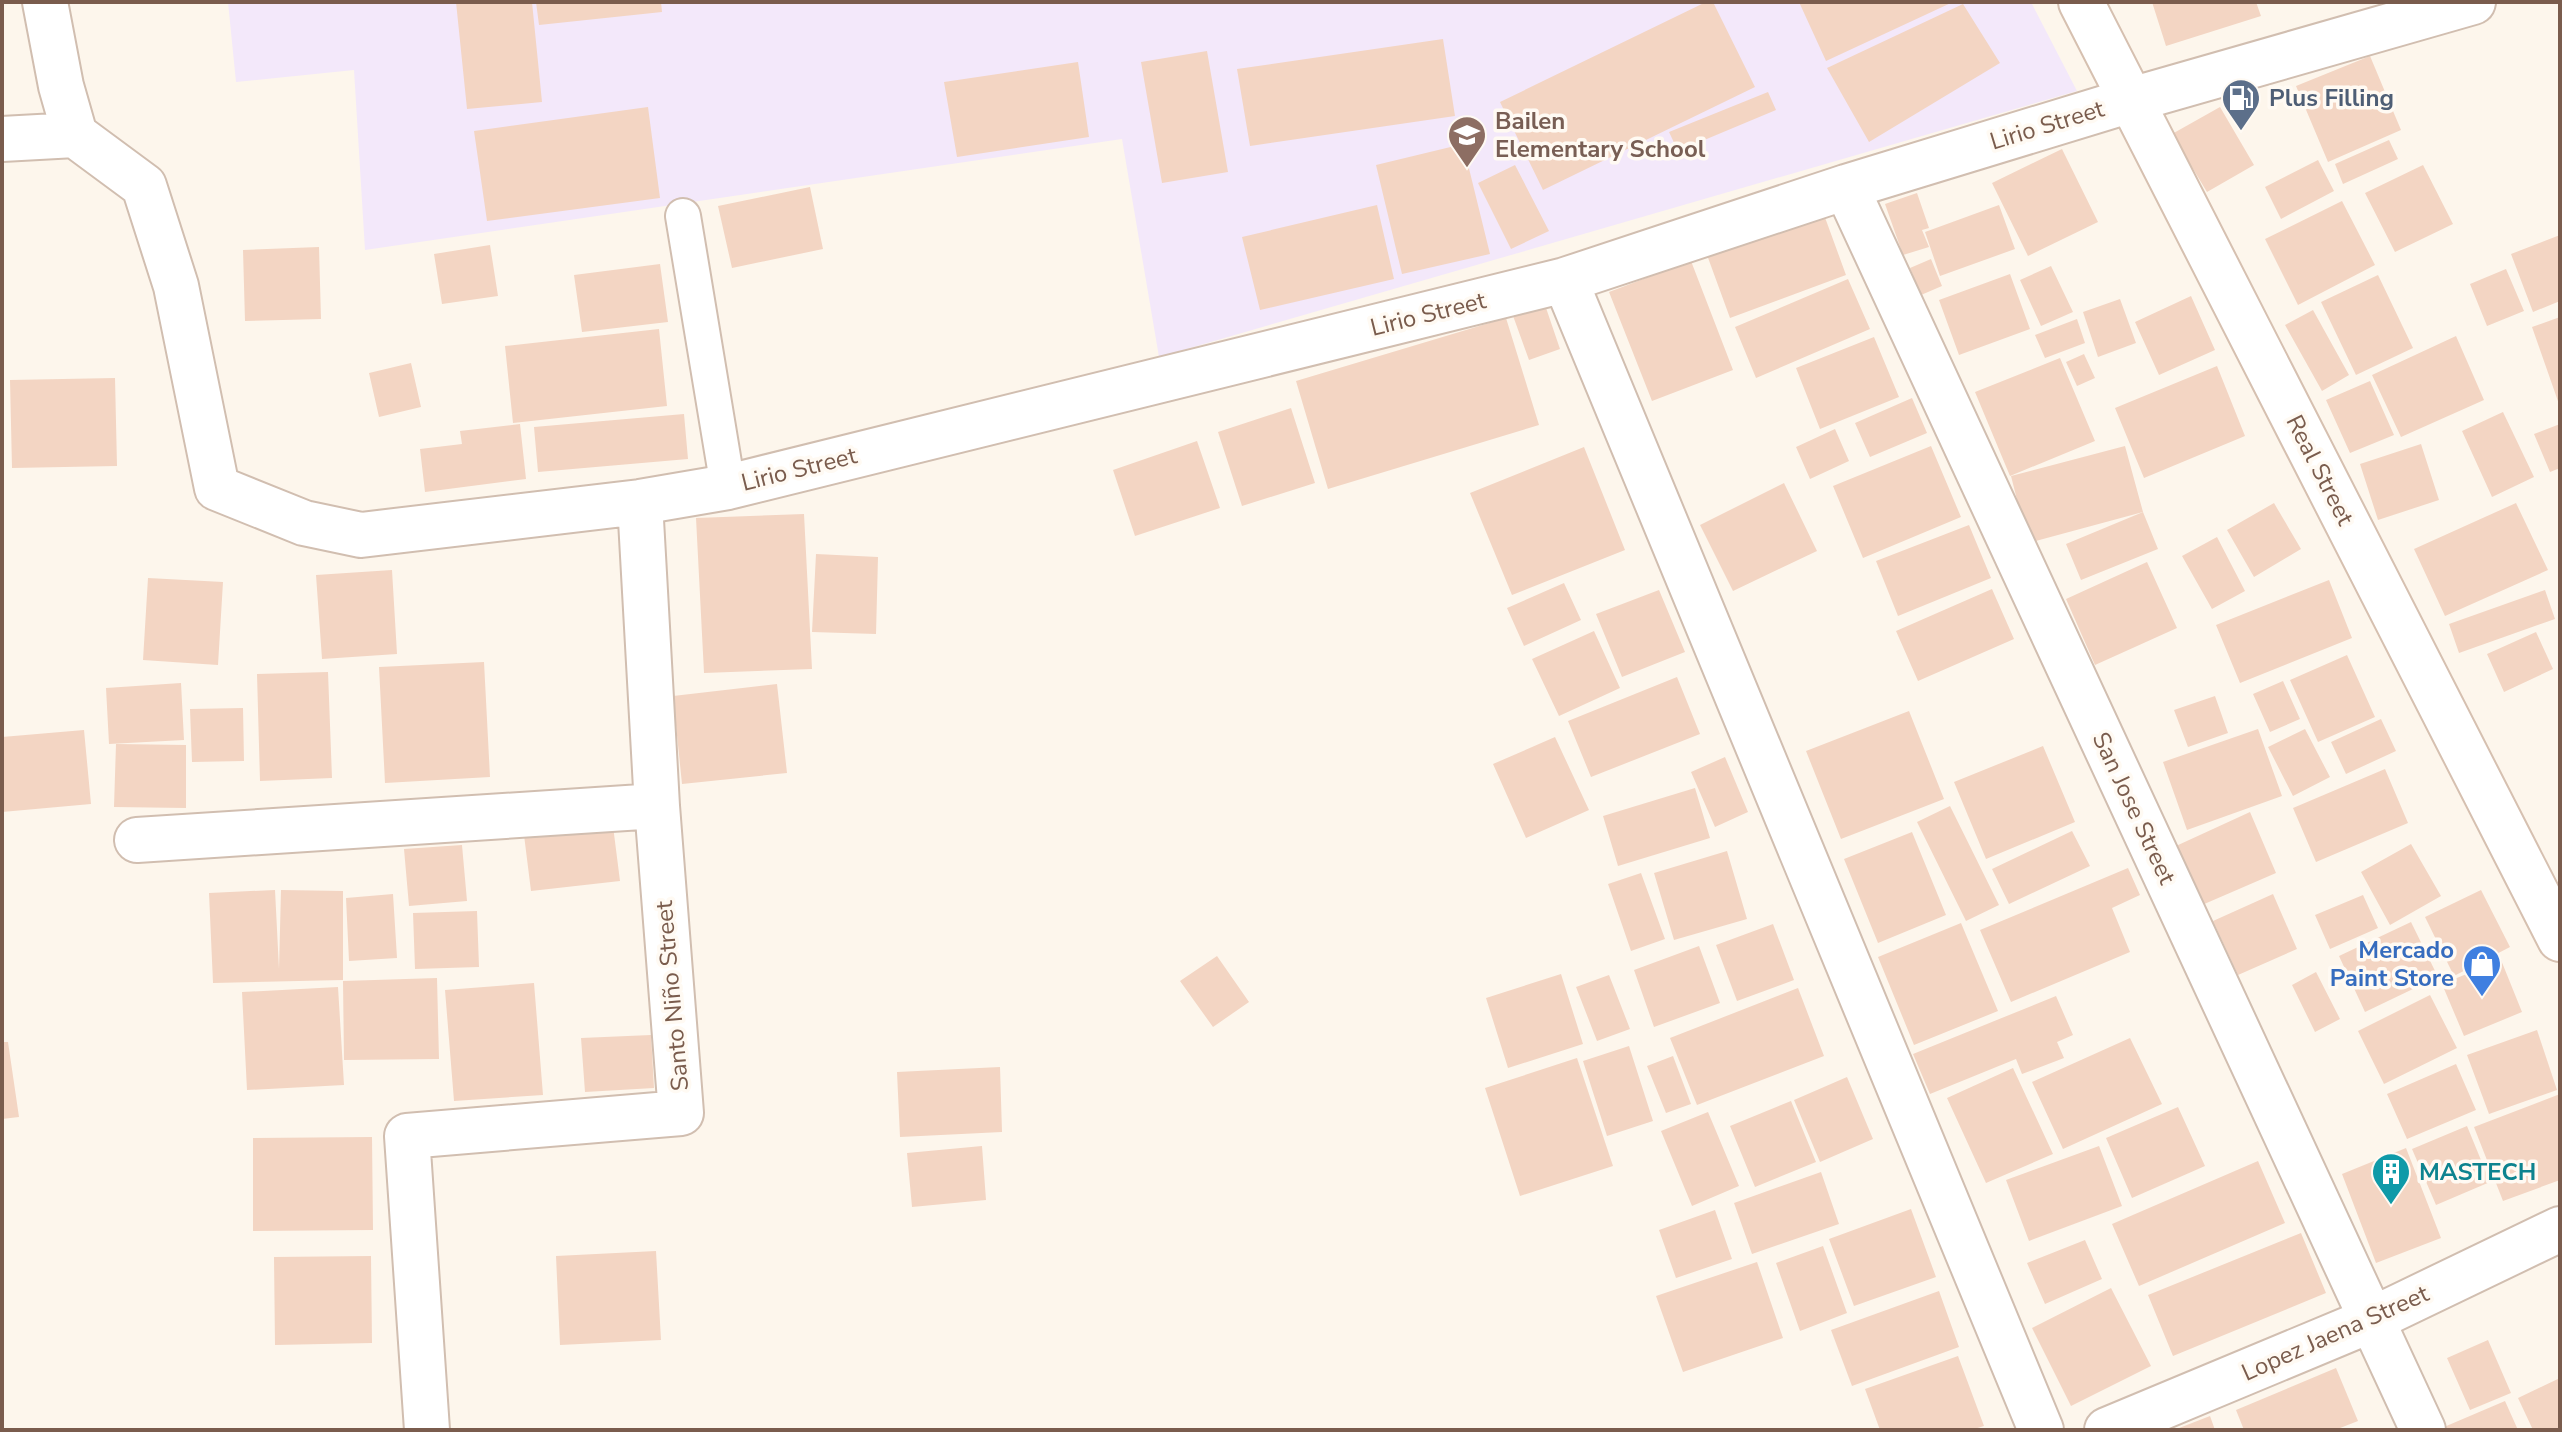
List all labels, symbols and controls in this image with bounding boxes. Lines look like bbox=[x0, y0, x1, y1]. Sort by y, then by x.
fuel station icon: Plus Filling bbox=[2220, 77, 2262, 132]
place label: Plus Filling bbox=[2269, 82, 2394, 114]
street label: Lirio Street bbox=[1986, 92, 2109, 158]
place label: Bailen Elementary School bbox=[1495, 105, 1706, 165]
school or university icon: Bailen Elementary School bbox=[1446, 114, 1488, 169]
street label: Lirio Street bbox=[1367, 284, 1490, 344]
street label: Real Street bbox=[2278, 409, 2362, 531]
street label: Lirio Street bbox=[738, 439, 861, 499]
street label: San Jose Street bbox=[2085, 727, 2183, 890]
street label: Santo Niño Street bbox=[648, 899, 696, 1092]
place label: Mercado Paint Store bbox=[2330, 934, 2454, 994]
shop icon: Mercado Paint Store bbox=[2461, 943, 2503, 998]
building icon: MASTECH bbox=[2370, 1151, 2412, 1206]
place label: MASTECH bbox=[2419, 1156, 2536, 1188]
street label: Lopez Jaena Street bbox=[2236, 1277, 2434, 1389]

